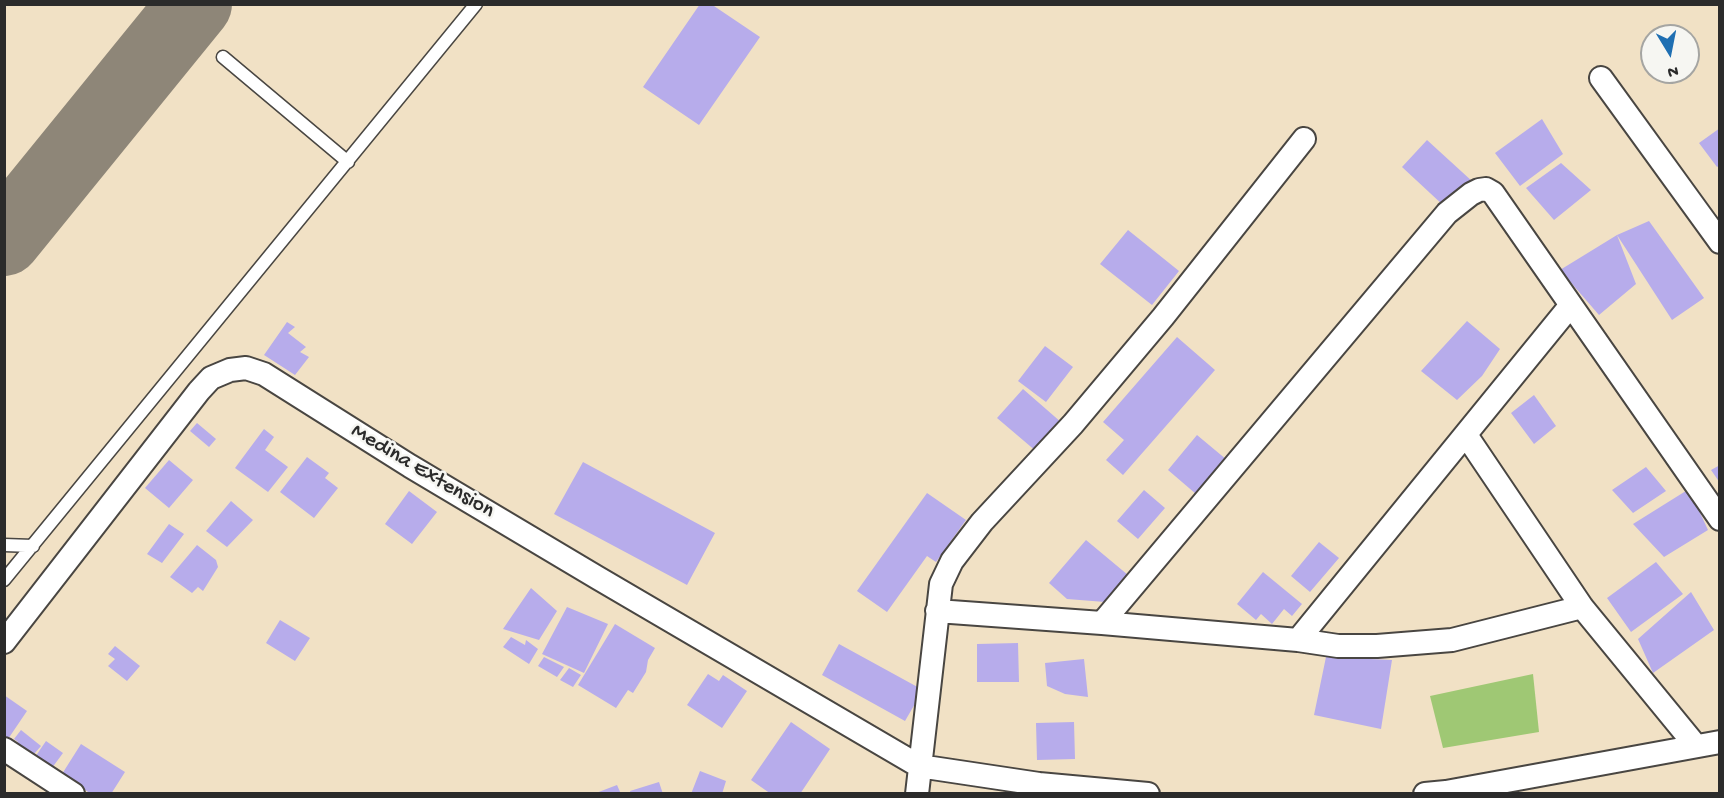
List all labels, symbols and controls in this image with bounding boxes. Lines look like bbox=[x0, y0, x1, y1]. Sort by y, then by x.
north arrow bbox=[1640, 24, 1700, 84]
text: N bbox=[1666, 60, 1680, 81]
street label: Medina Extension bbox=[345, 419, 499, 525]

